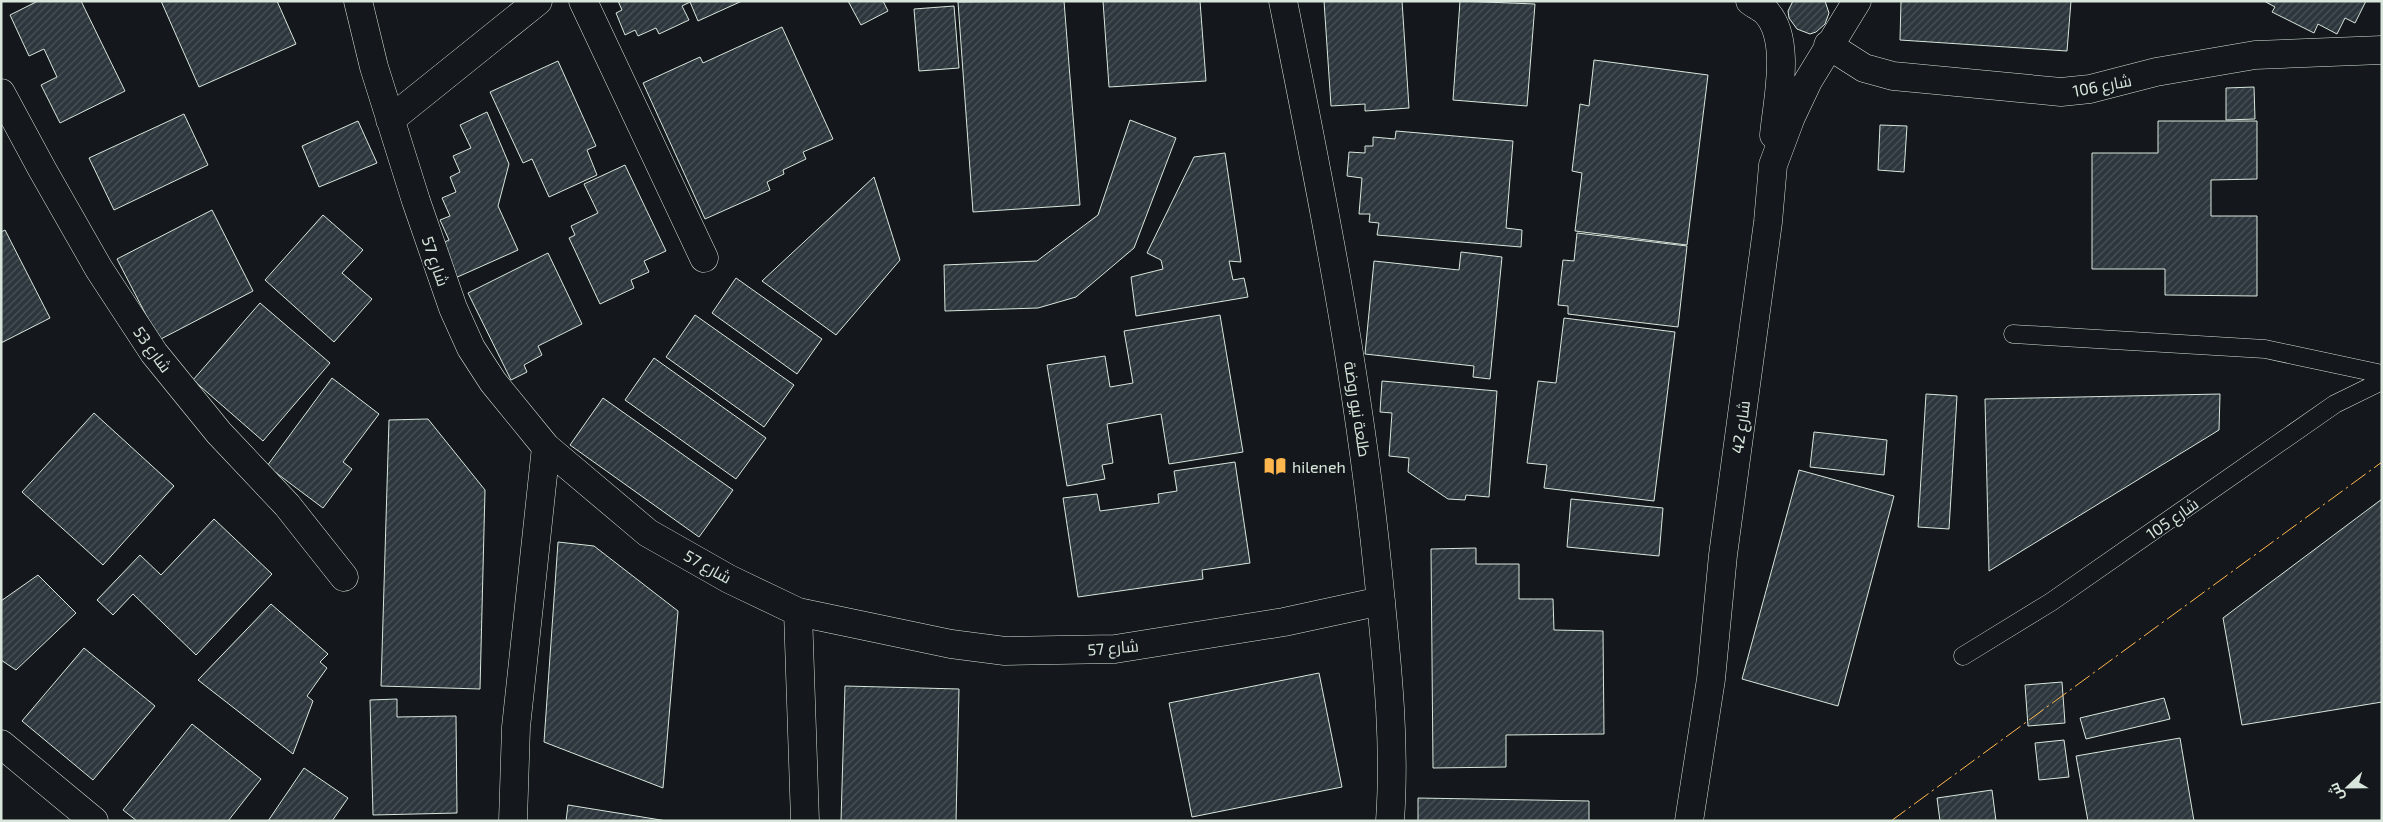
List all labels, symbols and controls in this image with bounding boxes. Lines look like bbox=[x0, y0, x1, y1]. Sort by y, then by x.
street label: شارع 106 bbox=[2071, 70, 2134, 103]
street label: شارع 57 bbox=[416, 234, 453, 289]
street label: شارع 53 bbox=[128, 322, 176, 377]
street label: طلعة نيو روضة bbox=[1340, 360, 1375, 458]
street label: شارع 42 bbox=[1727, 399, 1756, 455]
library icon: hileneh bbox=[1262, 453, 1288, 479]
place label: hileneh bbox=[1292, 457, 1346, 476]
street label: شارع 105 bbox=[2142, 493, 2203, 545]
street label: شارع 57 bbox=[679, 545, 735, 589]
street label: شارع 57 bbox=[1087, 635, 1140, 662]
north arrow bbox=[2323, 762, 2373, 812]
text: ش bbox=[2324, 780, 2348, 804]

